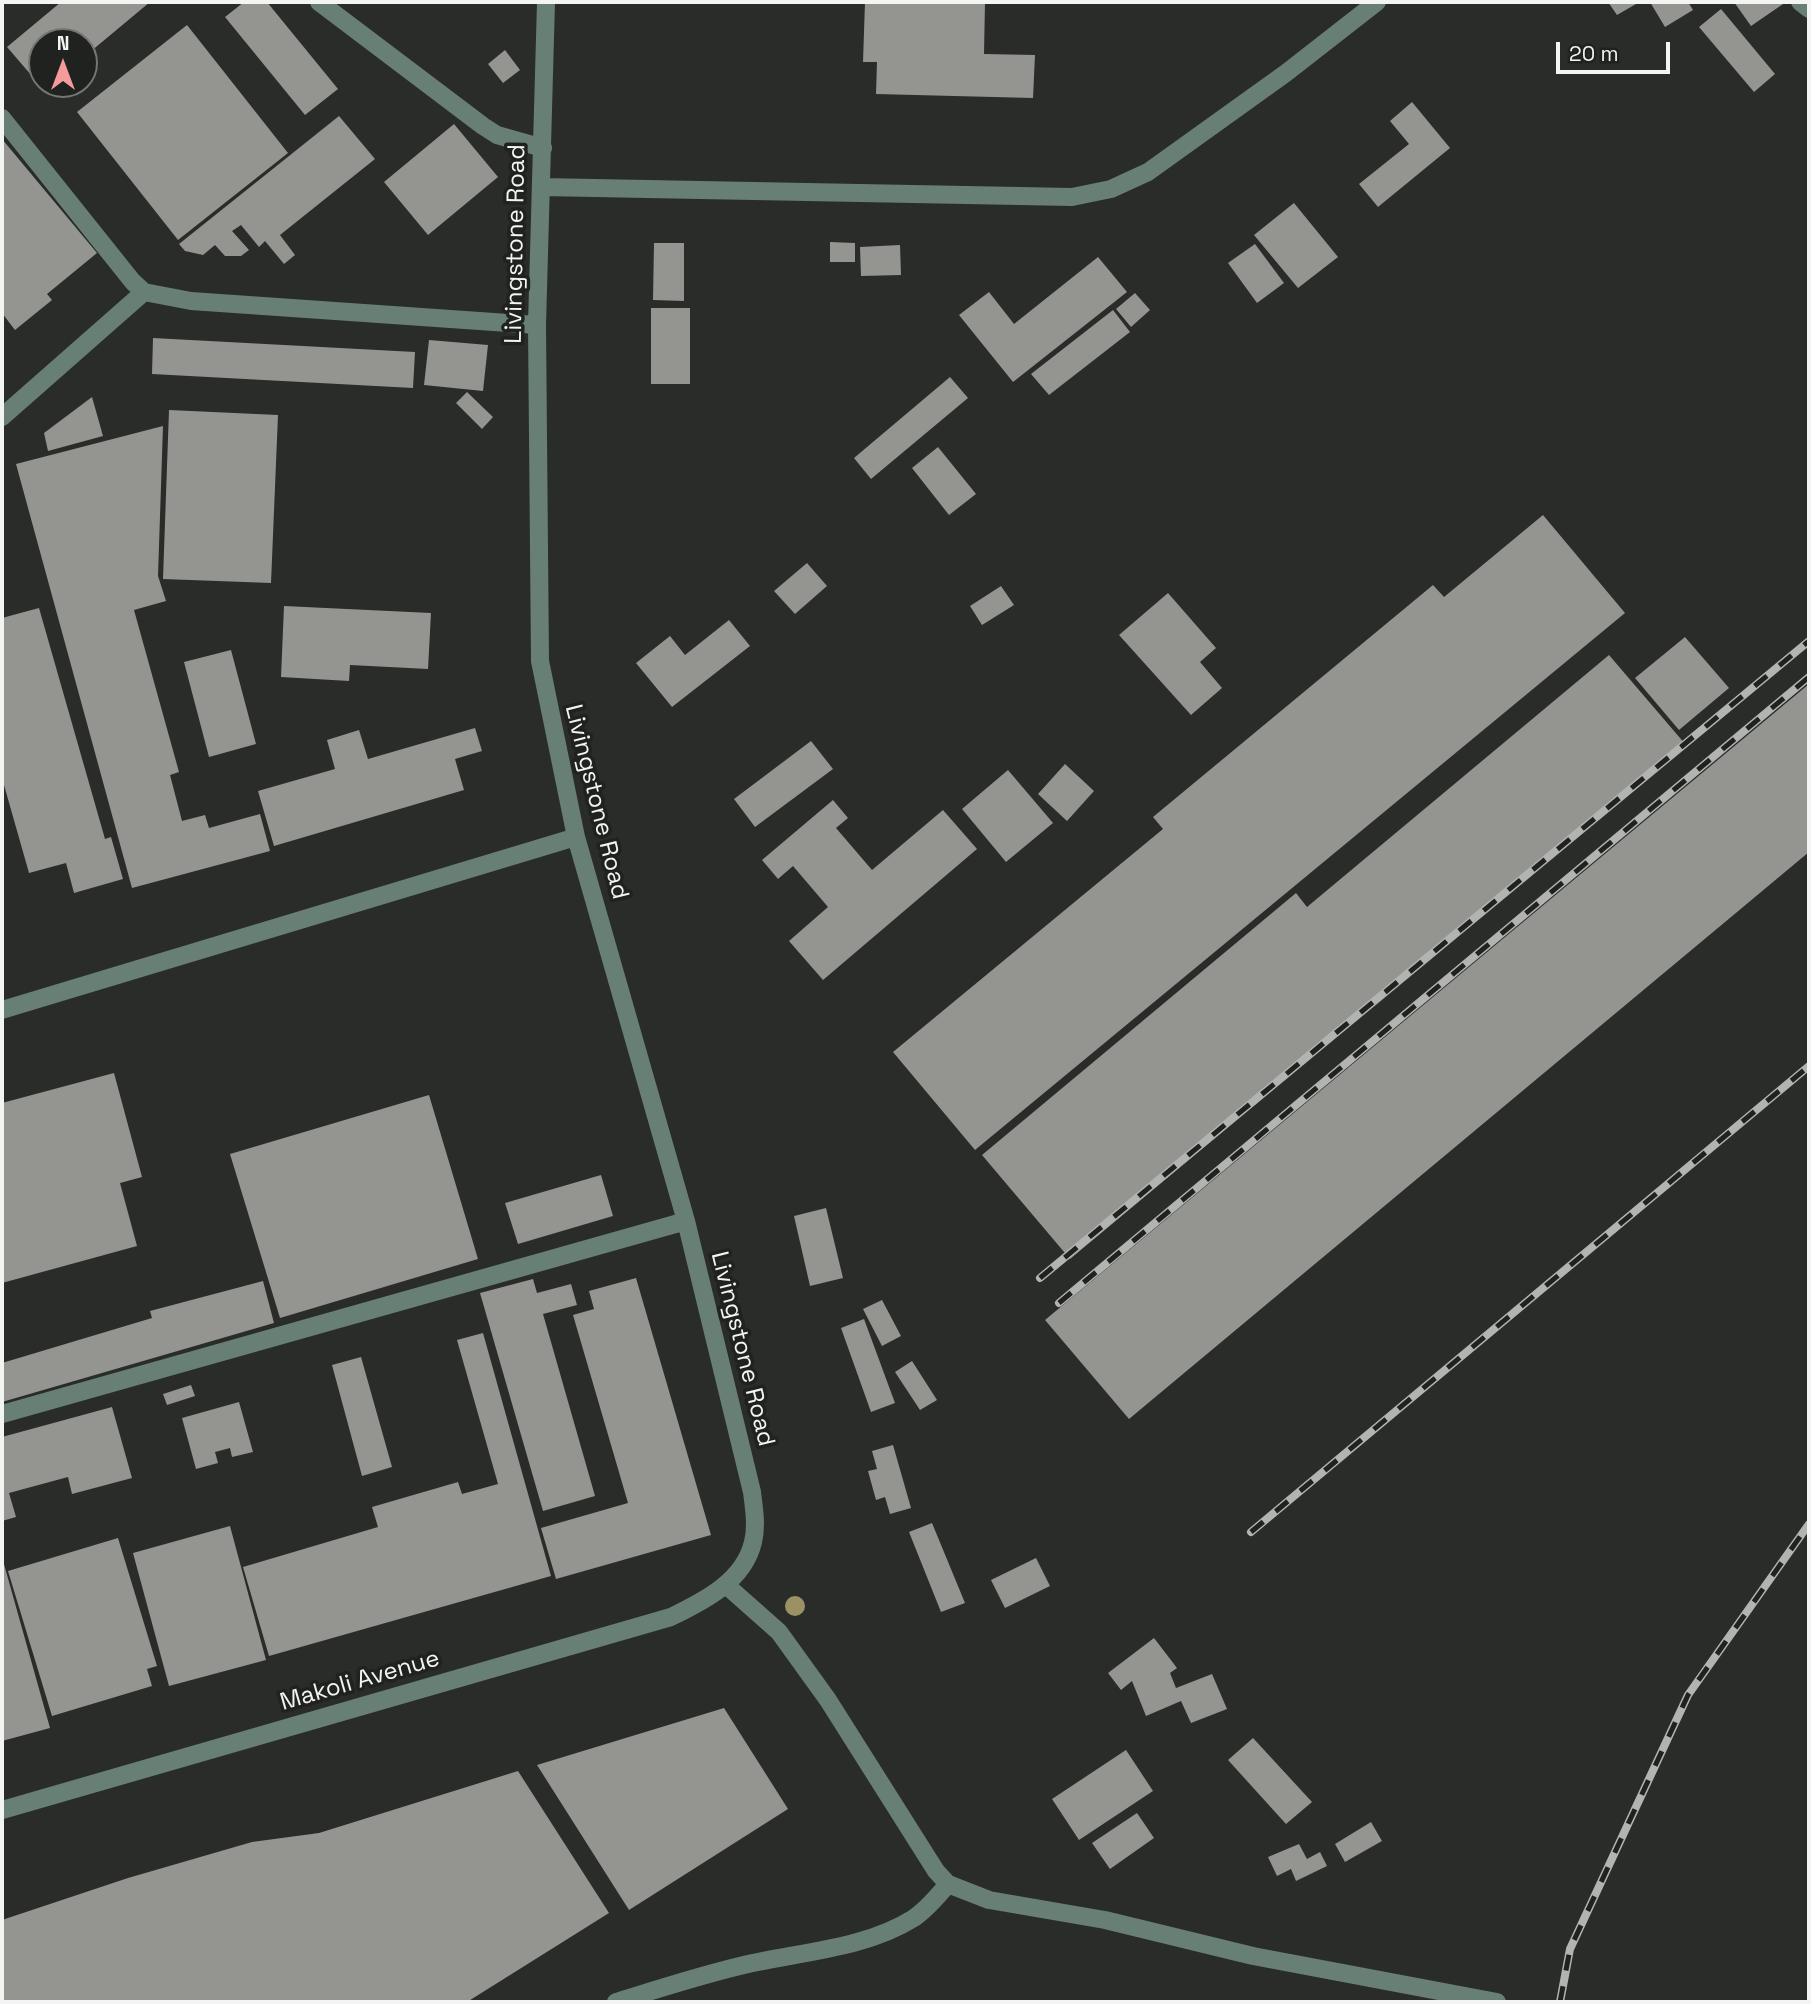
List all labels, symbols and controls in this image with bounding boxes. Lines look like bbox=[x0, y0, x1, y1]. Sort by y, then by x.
north arrow bbox=[28, 28, 98, 98]
scale bar bbox=[1559, 28, 1673, 72]
text: N bbox=[57, 31, 69, 56]
text: 20 m bbox=[1569, 40, 1619, 67]
street label: Livingstone Road bbox=[500, 144, 532, 344]
street label: Livingstone Road bbox=[558, 702, 634, 902]
street label: Livingstone Road bbox=[704, 1249, 780, 1449]
street label: Makoli Avenue bbox=[277, 1645, 443, 1717]

